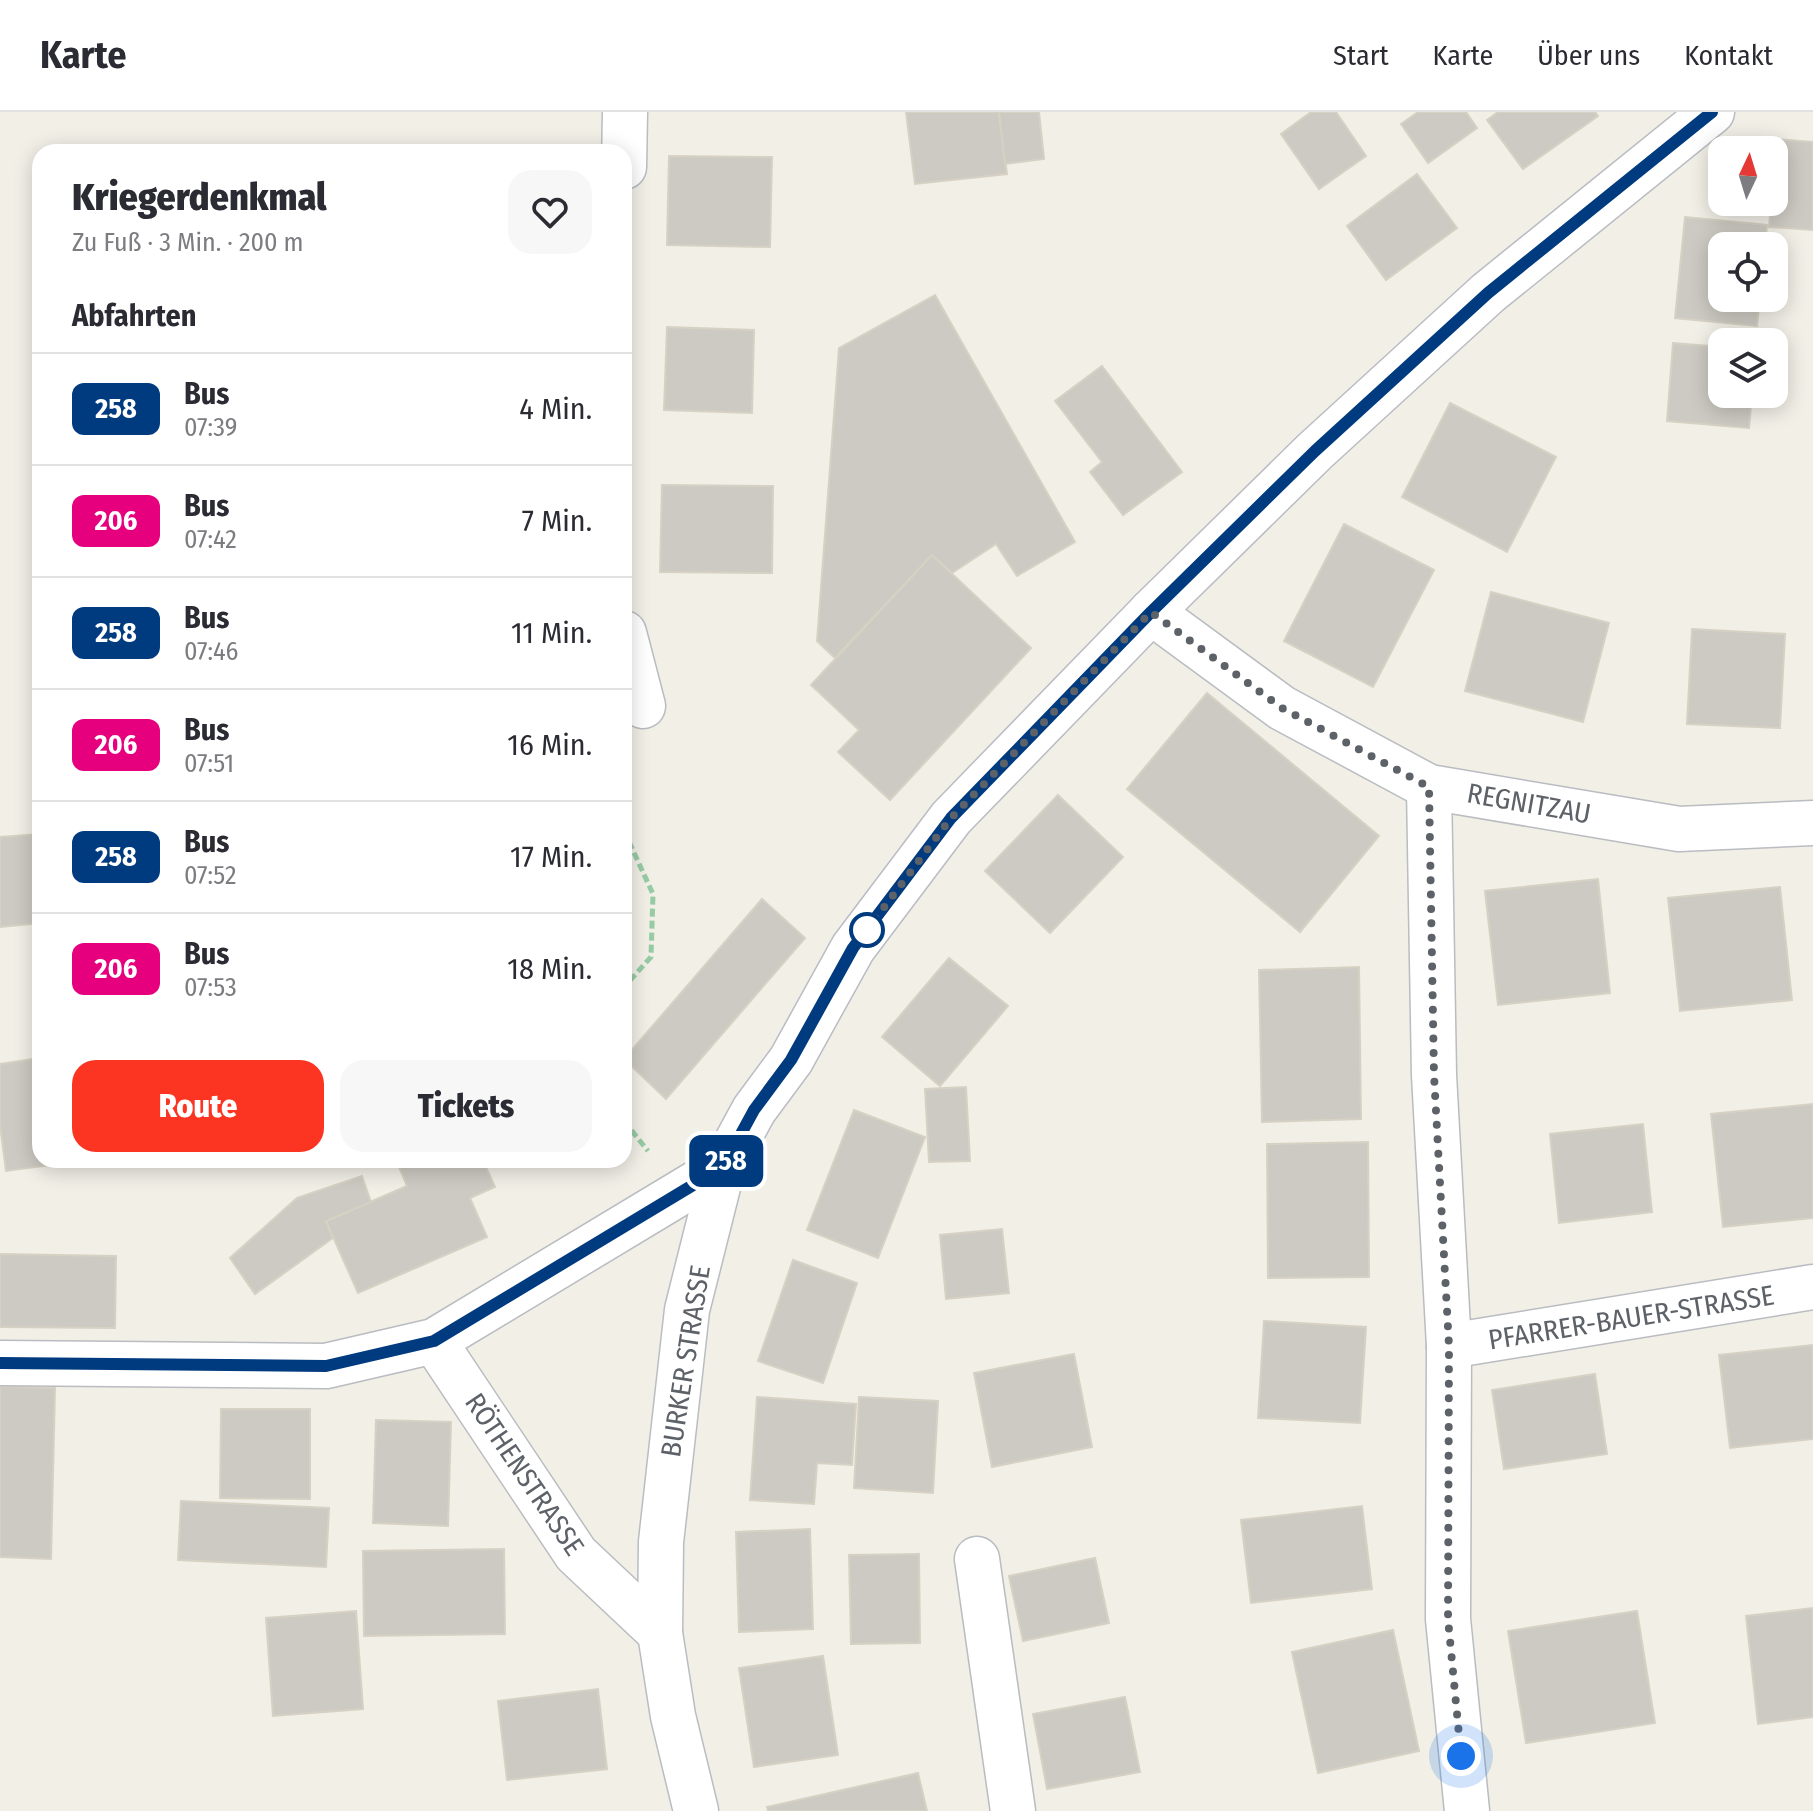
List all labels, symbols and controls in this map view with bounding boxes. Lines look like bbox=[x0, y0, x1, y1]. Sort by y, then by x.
text: Karte bbox=[40, 32, 127, 78]
text: Start bbox=[1333, 39, 1389, 72]
text: Karte bbox=[1433, 39, 1493, 72]
text: Über uns bbox=[1537, 39, 1640, 72]
text: Kontakt bbox=[1684, 39, 1773, 72]
north arrow bbox=[1708, 136, 1788, 216]
map controls bbox=[1708, 136, 1788, 408]
button: heart bbox=[508, 170, 592, 254]
text: Kriegerdenkmal bbox=[72, 174, 327, 220]
text: Zu Fuß · 3 Min. · 200 m bbox=[72, 227, 304, 258]
button: locate bbox=[1708, 232, 1788, 312]
text: Abfahrten bbox=[72, 298, 196, 334]
button: layers bbox=[1708, 328, 1788, 408]
text: Bus bbox=[184, 376, 229, 412]
text: 4 Min. bbox=[519, 391, 592, 427]
text: 258 bbox=[95, 392, 137, 425]
text: 07:39 bbox=[184, 412, 237, 443]
text: Bus bbox=[184, 488, 229, 524]
text: 7 Min. bbox=[522, 503, 592, 539]
text: 206 bbox=[95, 504, 137, 537]
text: 07:42 bbox=[184, 524, 237, 555]
text: Bus bbox=[184, 600, 229, 636]
text: 11 Min. bbox=[511, 615, 592, 651]
text: 258 bbox=[95, 616, 137, 649]
text: 07:46 bbox=[184, 636, 238, 667]
text: Bus bbox=[184, 712, 229, 748]
text: 16 Min. bbox=[507, 727, 592, 763]
text: 206 bbox=[95, 728, 137, 761]
text: 07:51 bbox=[184, 748, 234, 779]
street label: REGNITZAU bbox=[1464, 776, 1593, 831]
text: Bus bbox=[184, 824, 229, 860]
text: 17 Min. bbox=[510, 839, 592, 875]
text: 258 bbox=[95, 840, 137, 873]
text: 07:52 bbox=[184, 860, 236, 891]
unlabelled marker bbox=[850, 913, 884, 947]
text: Bus bbox=[184, 936, 229, 972]
text: 18 Min. bbox=[507, 951, 592, 987]
text: 206 bbox=[95, 952, 137, 985]
text: 07:53 bbox=[184, 972, 237, 1003]
button: Route bbox=[72, 1060, 324, 1152]
button: Tickets bbox=[340, 1060, 592, 1152]
line badge: 258 bbox=[680, 1135, 772, 1187]
text: 258 bbox=[705, 1144, 747, 1177]
street label: BURKER STRASSE bbox=[654, 1263, 717, 1459]
street label: PFARRER-BAUER-STRASSE bbox=[1486, 1279, 1776, 1356]
street label: RÖTHENSTRASSE bbox=[458, 1387, 591, 1562]
your location bbox=[1441, 1736, 1481, 1776]

